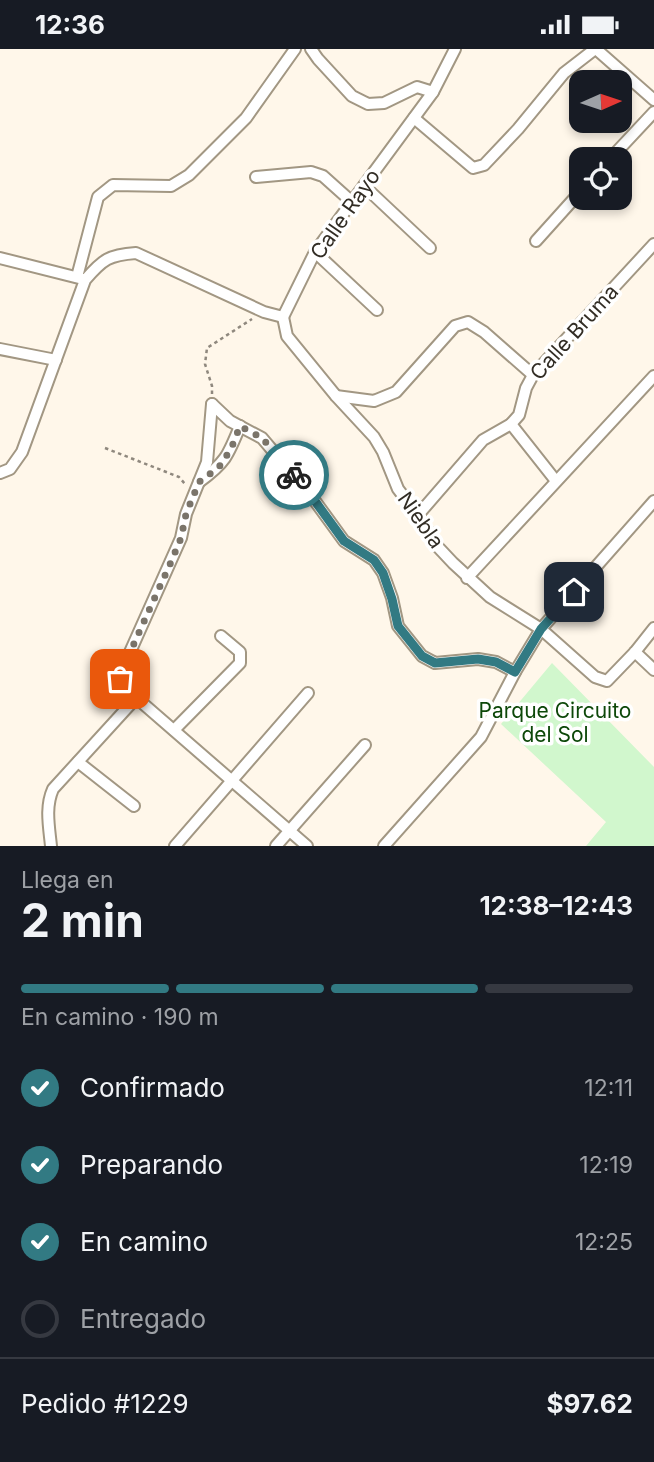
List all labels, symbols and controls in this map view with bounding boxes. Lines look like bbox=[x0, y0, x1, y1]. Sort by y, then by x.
text: 12:36 bbox=[35, 9, 105, 40]
north arrow bbox=[569, 70, 632, 133]
map controls bbox=[569, 70, 632, 210]
button: locate bbox=[569, 147, 632, 210]
street label: Calle Rayo bbox=[305, 164, 385, 264]
street label: Calle Bruma bbox=[525, 279, 623, 385]
courier bbox=[259, 440, 329, 510]
icon: bike bbox=[275, 456, 313, 494]
street label: Niebla bbox=[393, 487, 449, 553]
pin bbox=[544, 562, 604, 622]
icon: home bbox=[555, 573, 593, 611]
pin bbox=[90, 649, 150, 709]
icon: bag bbox=[101, 660, 139, 698]
park label: Parque Circuito del Sol bbox=[479, 698, 631, 747]
text: Llega en bbox=[21, 866, 113, 894]
text: 12:38–12:43 bbox=[479, 890, 633, 921]
text: 2 min bbox=[21, 892, 144, 948]
text: En camino · 190 m bbox=[21, 1003, 219, 1031]
icon: check bbox=[21, 1069, 59, 1107]
text: Confirmado bbox=[80, 1072, 225, 1103]
text: 12:11 bbox=[584, 1074, 633, 1102]
icon: check bbox=[21, 1146, 59, 1184]
text: Preparando bbox=[80, 1149, 223, 1180]
text: 12:19 bbox=[579, 1151, 633, 1179]
icon: check bbox=[21, 1223, 59, 1261]
text: En camino bbox=[80, 1226, 208, 1257]
text: 12:25 bbox=[575, 1228, 633, 1256]
text: Entregado bbox=[80, 1303, 206, 1334]
text: Pedido #1229 bbox=[21, 1388, 189, 1419]
text: $97.62 bbox=[547, 1388, 633, 1419]

